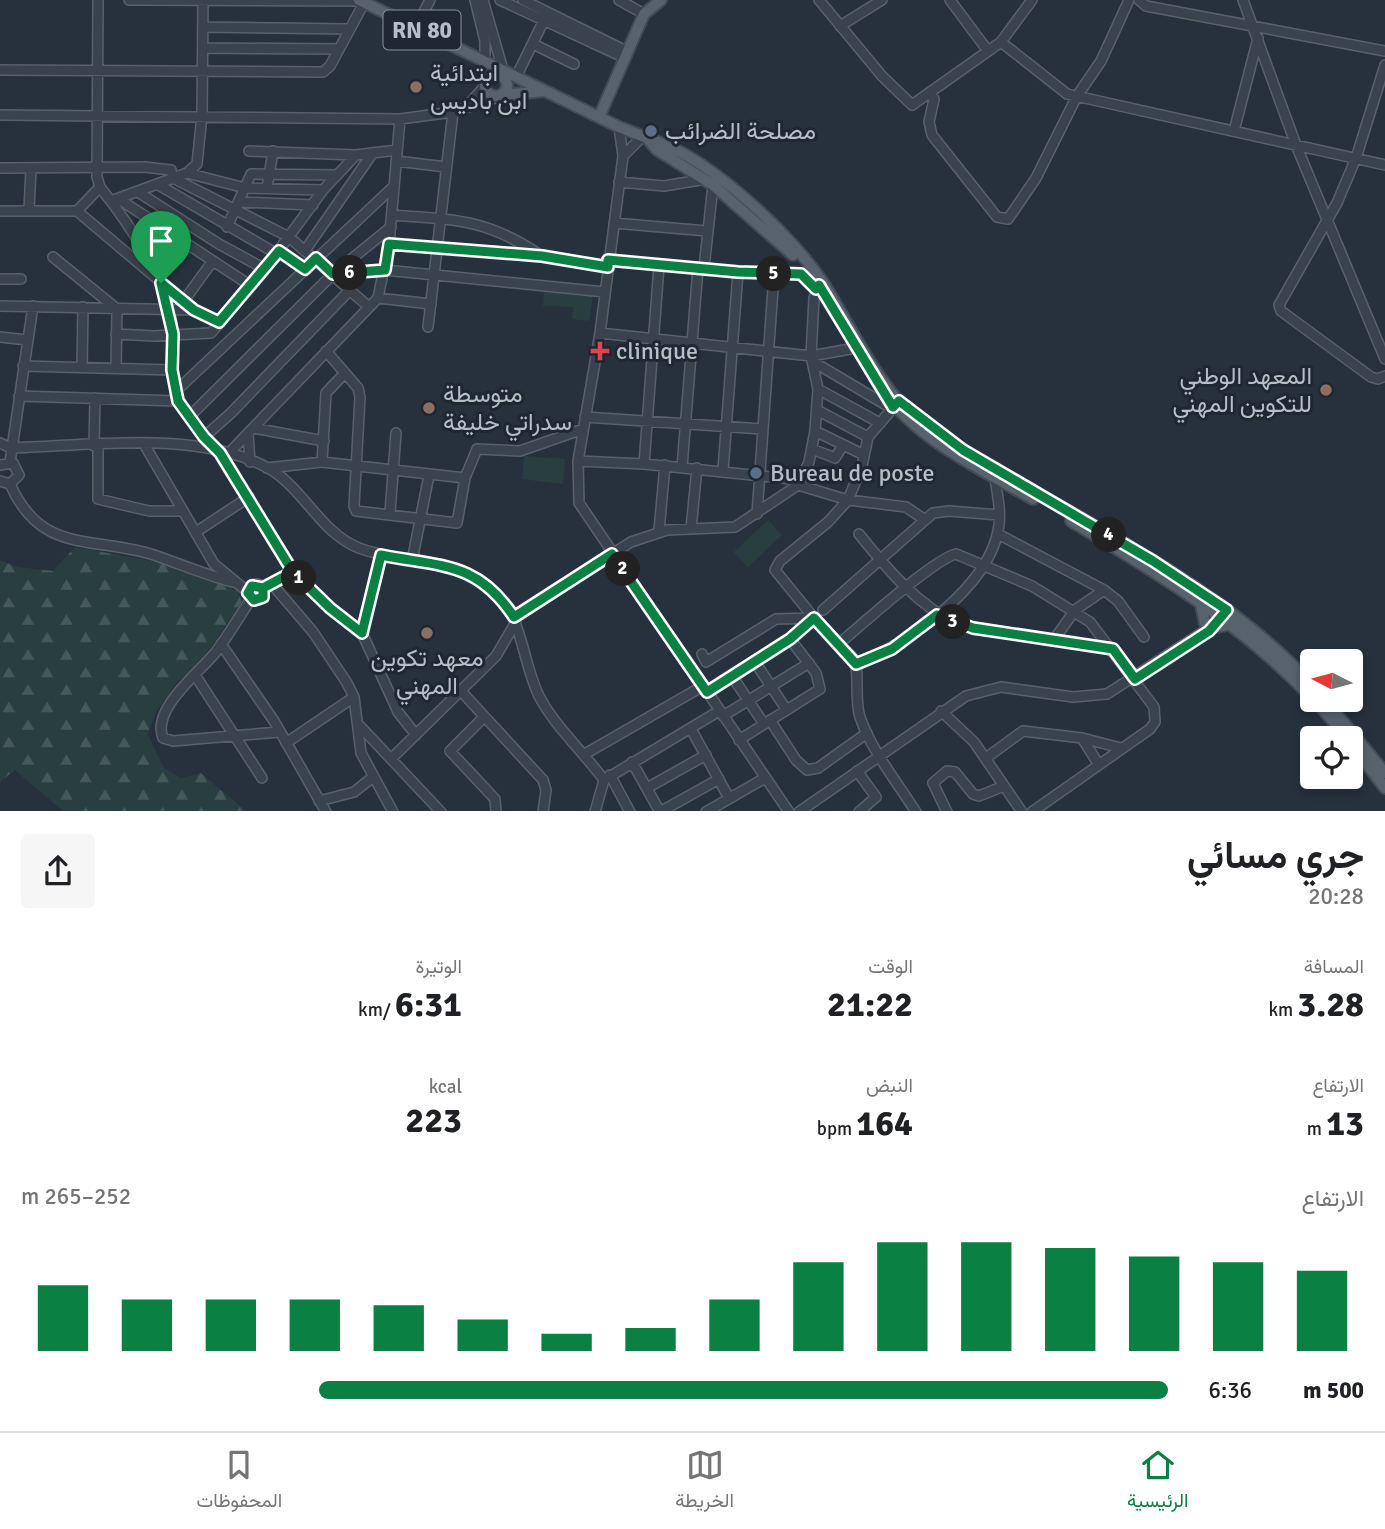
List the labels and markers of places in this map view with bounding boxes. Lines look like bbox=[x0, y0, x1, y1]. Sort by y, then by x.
place label: ابتدائية ابن باديس bbox=[430, 58, 527, 116]
marker: ابتدائية ابن باديس bbox=[408, 79, 424, 95]
place label: مصلحة الضرائب bbox=[665, 116, 816, 146]
marker: مصلحة الضرائب bbox=[643, 123, 659, 139]
pin bbox=[131, 211, 191, 283]
pin: 6 bbox=[332, 256, 368, 290]
pin: 5 bbox=[756, 256, 792, 292]
place label: clinique bbox=[616, 336, 698, 366]
marker: clinique bbox=[590, 341, 610, 361]
place label: المعهد الوطني للتكوين المهني bbox=[1173, 361, 1312, 423]
place label: متوسطة سدراتي خليفة bbox=[443, 379, 572, 441]
marker: المعهد الوطني للتكوين المهني bbox=[1318, 382, 1334, 398]
marker: متوسطة سدراتي خليفة bbox=[421, 400, 437, 416]
place label: Bureau de poste bbox=[770, 458, 935, 488]
marker: Bureau de poste bbox=[748, 465, 764, 481]
pin: 4 bbox=[1092, 518, 1126, 552]
pin: 2 bbox=[606, 552, 640, 586]
pin: 1 bbox=[282, 560, 316, 596]
pin: 3 bbox=[936, 604, 970, 640]
marker: معهد تكوين المهني bbox=[419, 625, 435, 641]
place label: معهد تكوين المهني bbox=[370, 643, 484, 705]

